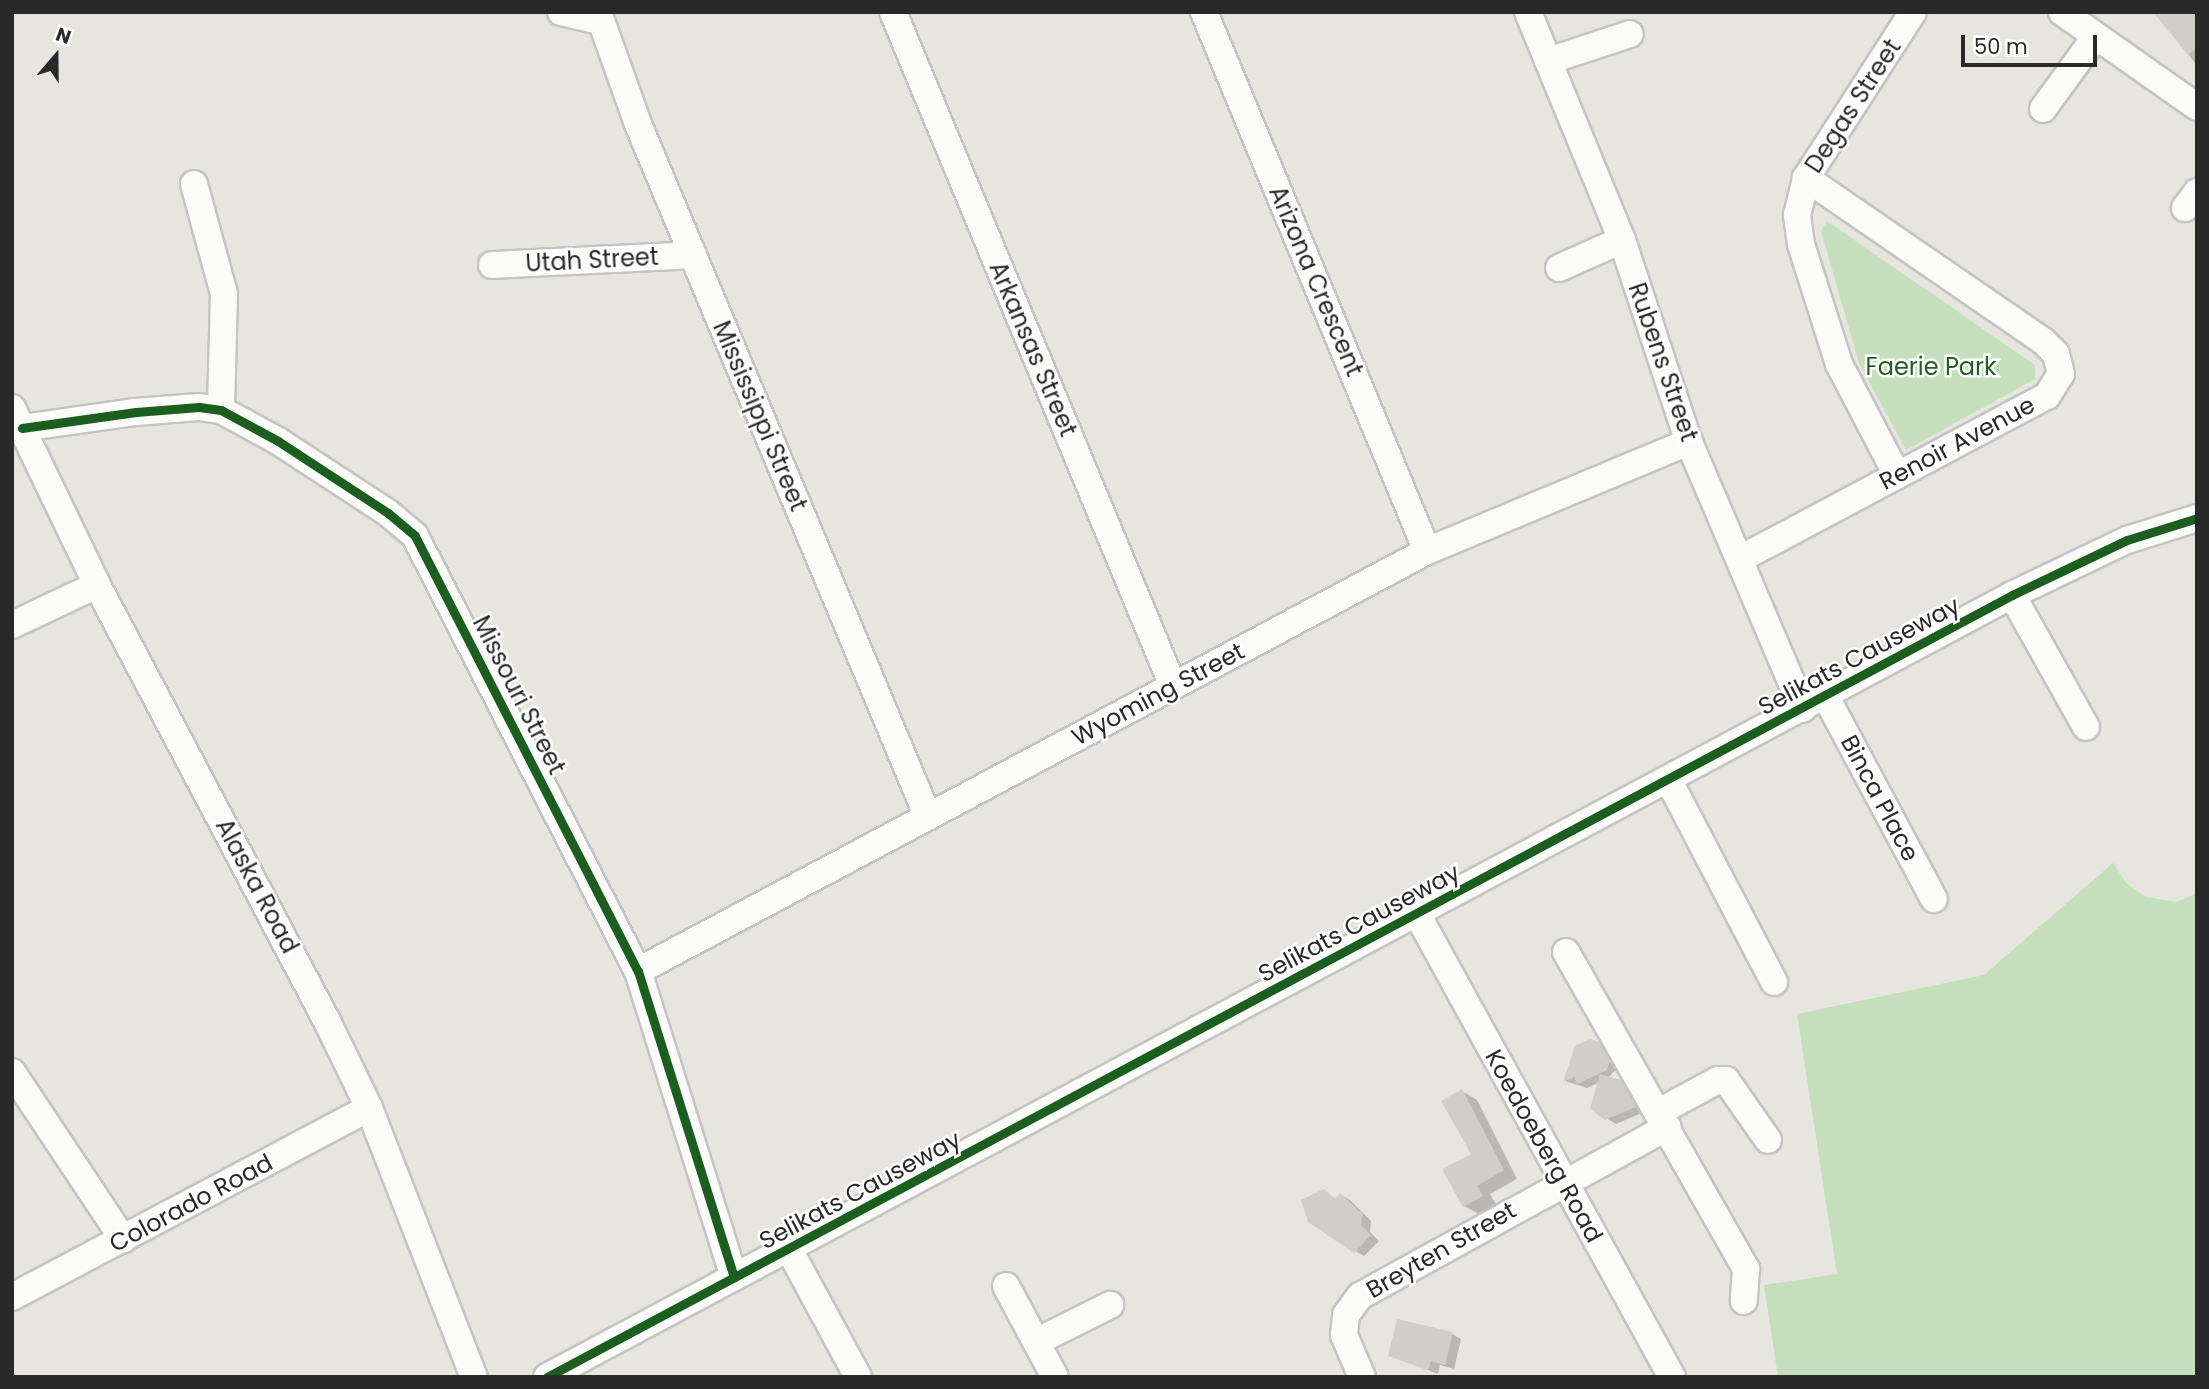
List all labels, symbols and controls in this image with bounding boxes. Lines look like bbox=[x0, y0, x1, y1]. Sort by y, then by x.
north arrow bbox=[21, 21, 91, 91]
text: N bbox=[52, 21, 75, 51]
scale bar bbox=[1964, 21, 2100, 65]
text: 50 m bbox=[1974, 32, 2028, 61]
street label: Degas Street bbox=[1799, 34, 1907, 178]
street label: Arizona Crescent bbox=[1263, 182, 1369, 380]
street label: Utah Street bbox=[525, 242, 659, 278]
street label: Arkansas Street bbox=[983, 257, 1083, 441]
street label: Rubens Street bbox=[1622, 279, 1704, 445]
street label: Mississippi Street bbox=[707, 317, 813, 515]
park label: Faerie Park bbox=[1866, 353, 1996, 381]
street label: Renoir Avenue bbox=[1874, 390, 2040, 496]
street label: Selikats Causeway bbox=[1753, 591, 1965, 721]
street label: Missouri Street bbox=[467, 611, 571, 779]
street label: Wyoming Street bbox=[1067, 636, 1249, 752]
street label: Binca Place bbox=[1835, 730, 1925, 866]
street label: Alaska Road bbox=[209, 814, 305, 958]
street label: Selikats Causeway bbox=[1253, 858, 1465, 988]
street label: Koedoeberg Road bbox=[1479, 1044, 1609, 1248]
street label: Selikats Causeway bbox=[754, 1125, 966, 1255]
street label: Colorado Road bbox=[104, 1148, 278, 1258]
street label: Breyten Street bbox=[1361, 1196, 1521, 1304]

